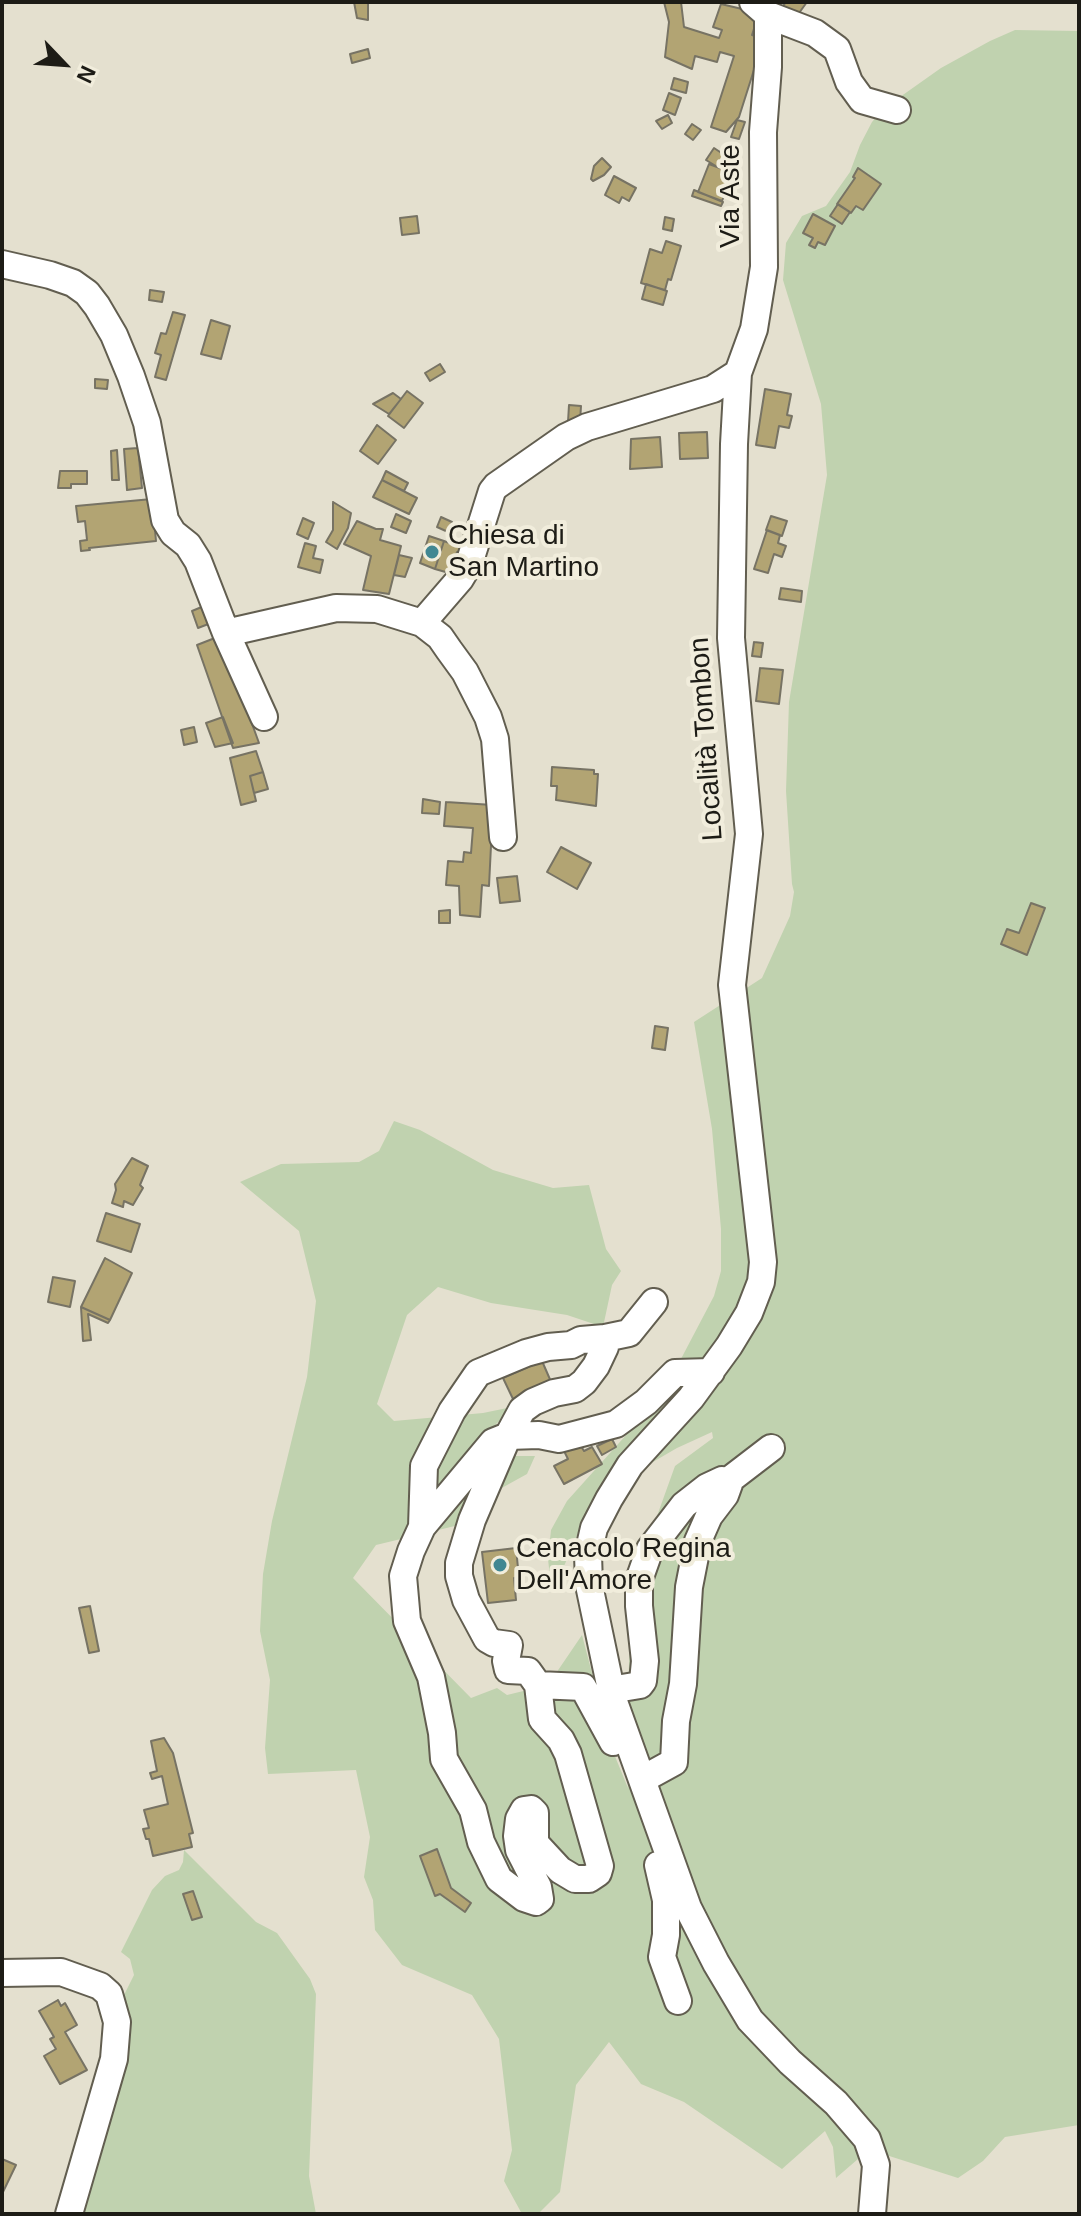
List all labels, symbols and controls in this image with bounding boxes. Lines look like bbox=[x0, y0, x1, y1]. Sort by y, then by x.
north arrow bbox=[24, 24, 104, 104]
text: N bbox=[72, 62, 101, 87]
street label: Via Aste bbox=[714, 144, 748, 248]
place label: Chiesa di San Martino bbox=[448, 519, 599, 585]
marker: Chiesa di San Martino bbox=[423, 543, 441, 561]
street label: Località Tombon bbox=[683, 636, 731, 842]
place label: Cenacolo Regina Dell'Amore bbox=[516, 1532, 731, 1598]
marker: Cenacolo Regina Dell'Amore bbox=[491, 1556, 509, 1574]

